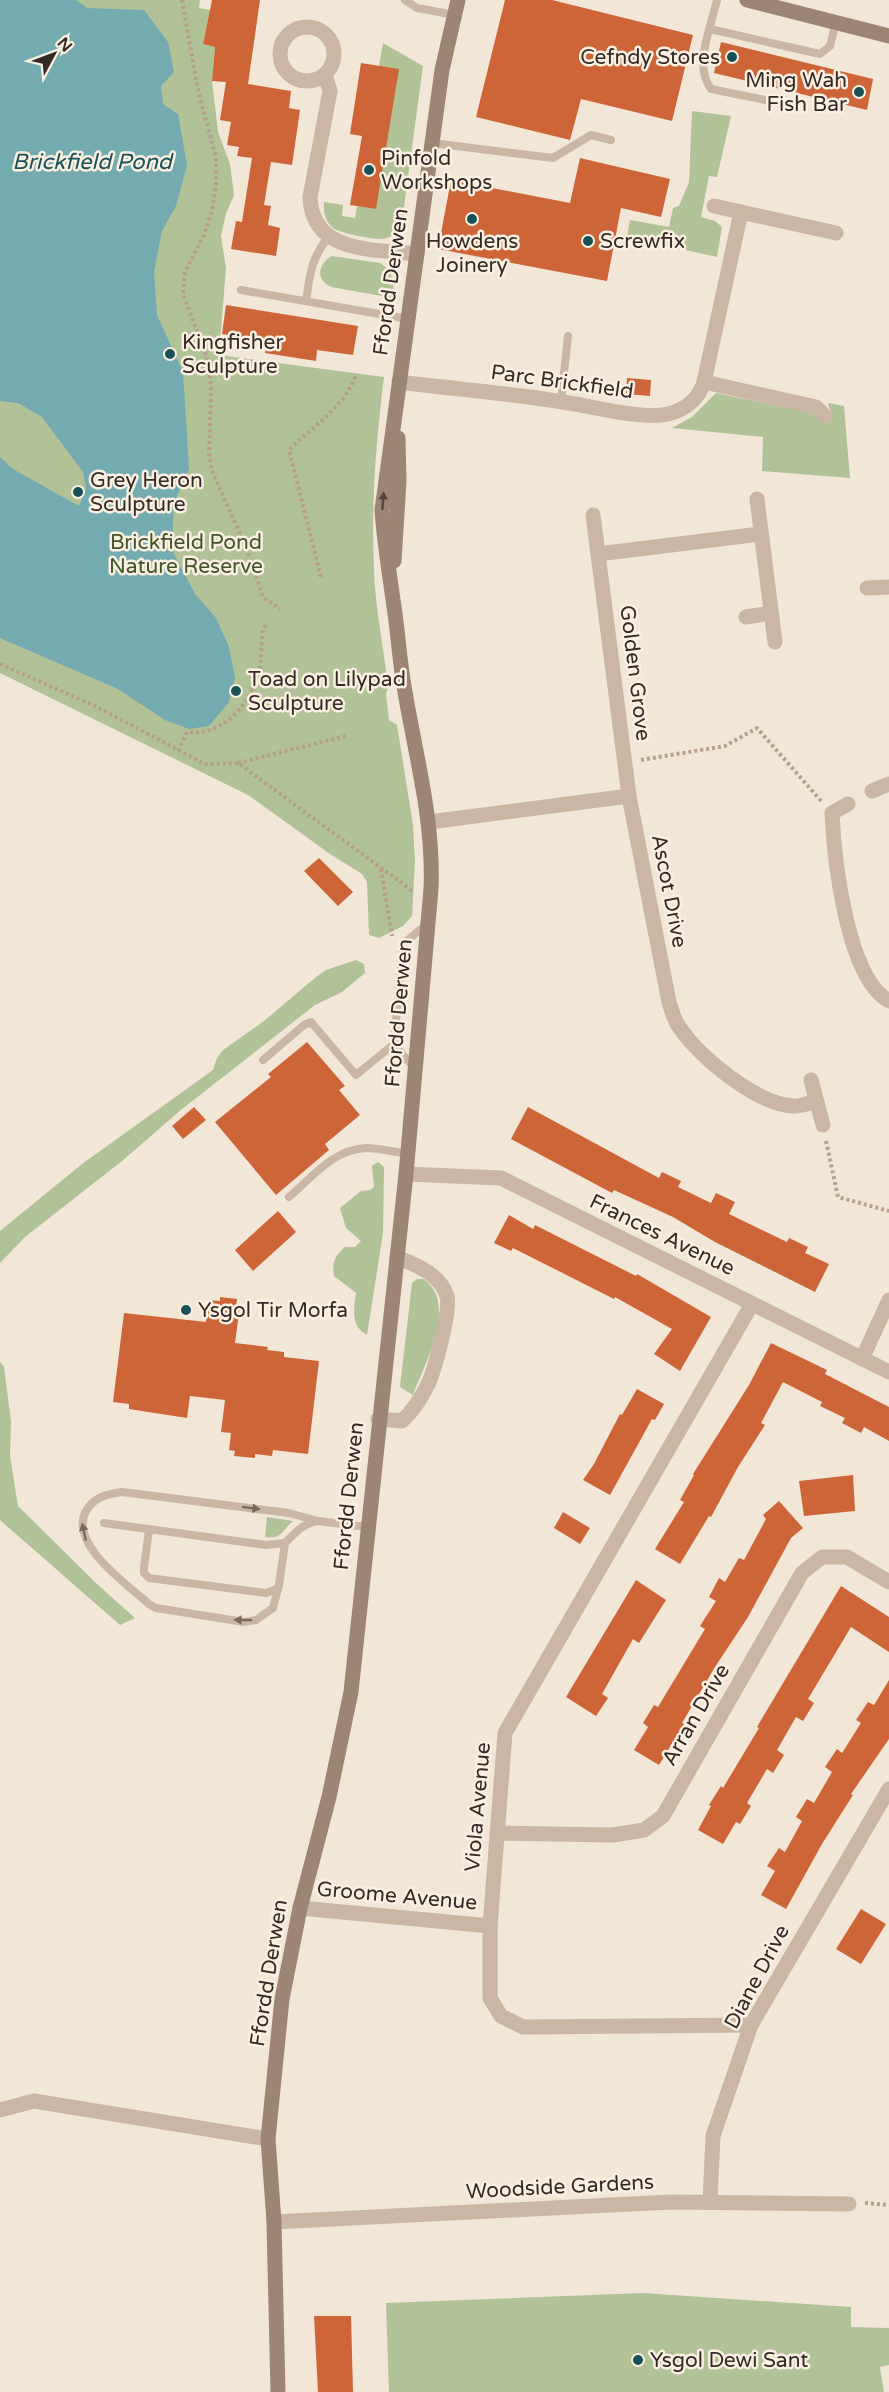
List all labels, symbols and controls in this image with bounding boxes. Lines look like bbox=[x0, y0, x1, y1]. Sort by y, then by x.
north arrow bbox=[24, 24, 84, 84]
text: N bbox=[53, 33, 76, 56]
place label: Cefndy Stores bbox=[580, 45, 720, 70]
marker: Cefndy Stores bbox=[725, 50, 739, 64]
place label: Ming Wah Fish Bar bbox=[745, 68, 847, 117]
marker: Ming Wah Fish Bar bbox=[852, 85, 866, 99]
place label: Pinfold Workshops bbox=[381, 146, 492, 195]
water label: Brickfield Pond bbox=[12, 149, 175, 175]
marker: Pinfold Workshops bbox=[362, 163, 376, 177]
street label: Ffordd Derwen bbox=[368, 207, 414, 357]
marker: Howdens Joinery bbox=[465, 212, 479, 226]
place label: Howdens Joinery bbox=[426, 229, 518, 278]
place label: Screwfix bbox=[600, 229, 685, 254]
marker: Screwfix bbox=[581, 234, 595, 248]
place label: Kingfisher Sculpture bbox=[182, 330, 284, 379]
marker: Kingfisher Sculpture bbox=[163, 347, 177, 361]
street label: Parc Brickfield bbox=[489, 360, 635, 404]
place label: Grey Heron Sculpture bbox=[90, 468, 203, 517]
marker: Grey Heron Sculpture bbox=[71, 485, 85, 499]
one-way arrow bbox=[378, 492, 388, 511]
park label: Brickfield Pond Nature Reserve bbox=[109, 530, 263, 579]
street label: Golden Grove bbox=[614, 604, 656, 742]
place label: Toad on Lilypad Sculpture bbox=[248, 667, 406, 716]
marker: Toad on Lilypad Sculpture bbox=[229, 684, 243, 698]
street label: Ascot Drive bbox=[646, 832, 692, 950]
street label: Ffordd Derwen bbox=[380, 938, 418, 1088]
street label: Frances Avenue bbox=[585, 1189, 739, 1281]
place label: Ysgol Tir Morfa bbox=[198, 1298, 348, 1323]
marker: Ysgol Tir Morfa bbox=[179, 1303, 193, 1317]
street label: Ffordd Derwen bbox=[329, 1421, 369, 1571]
one-way arrow bbox=[242, 1503, 261, 1513]
one-way arrow bbox=[79, 1522, 88, 1541]
one-way arrow bbox=[233, 1616, 252, 1625]
street label: Arran Drive bbox=[657, 1660, 735, 1770]
street label: Viola Avenue bbox=[460, 1741, 496, 1873]
street label: Groome Avenue bbox=[316, 1877, 478, 1915]
street label: Ffordd Derwen bbox=[245, 1898, 293, 2048]
street label: Diane Drive bbox=[719, 1921, 795, 2033]
street label: Woodside Gardens bbox=[465, 2170, 655, 2204]
place label: Ysgol Dewi Sant bbox=[650, 2348, 808, 2373]
marker: Ysgol Dewi Sant bbox=[631, 2353, 645, 2367]

